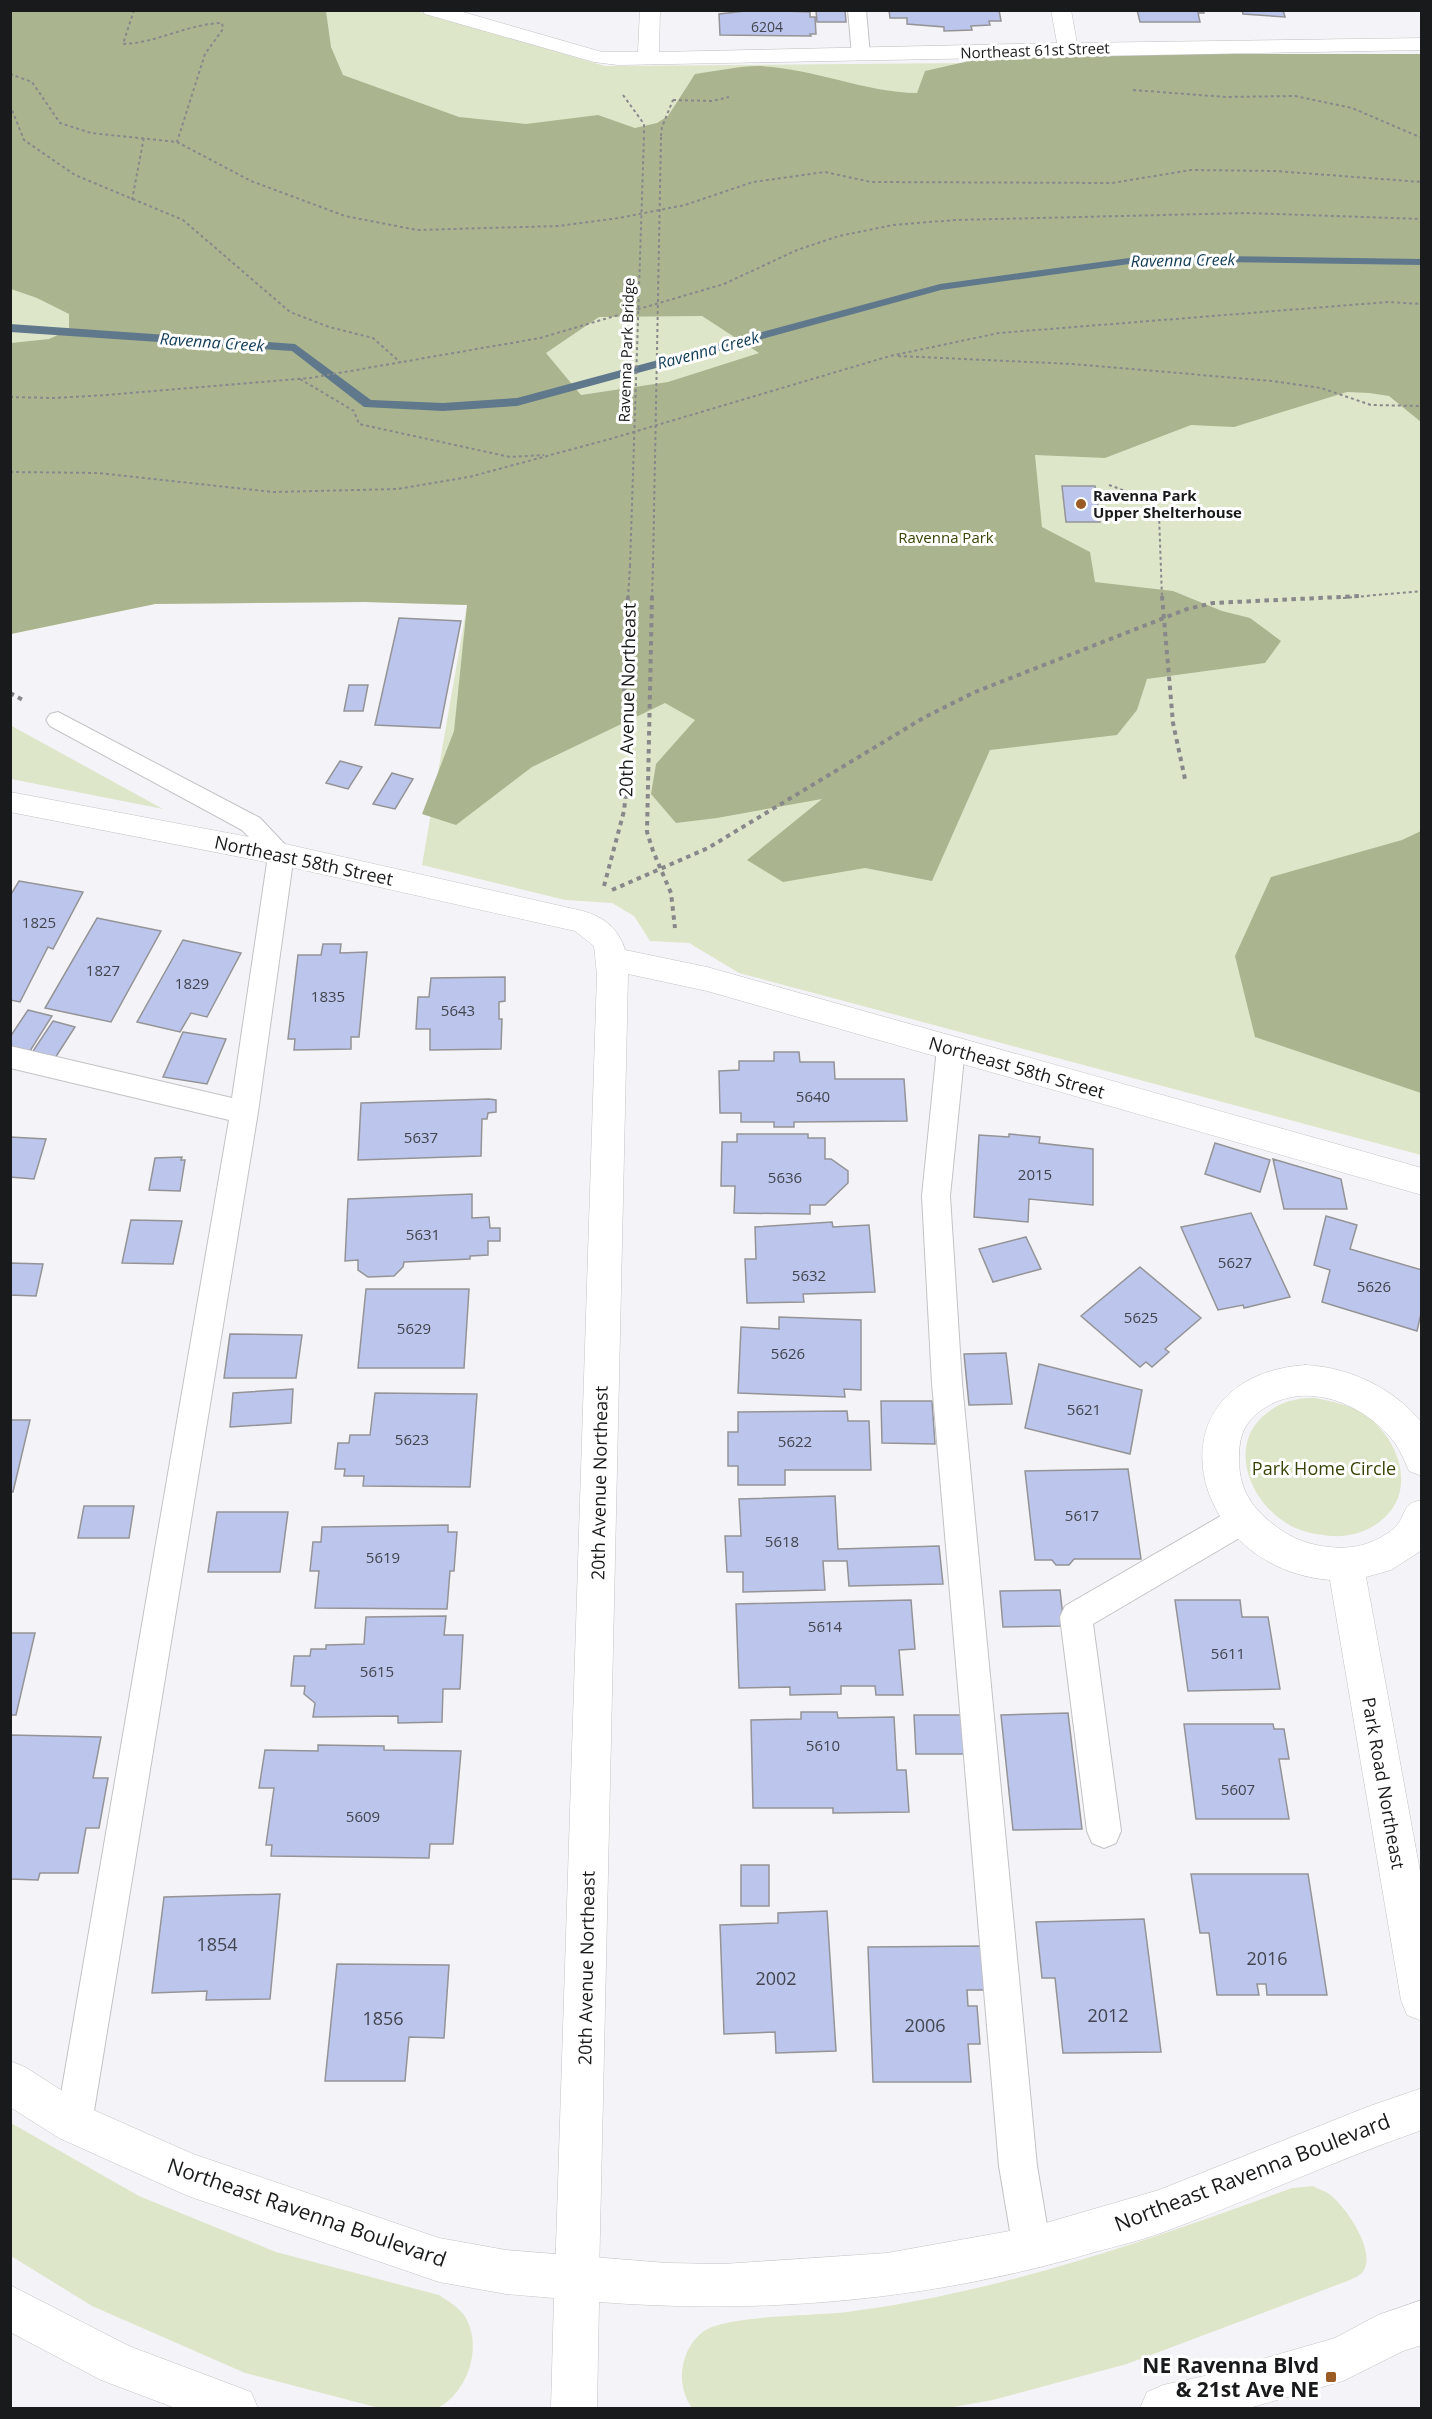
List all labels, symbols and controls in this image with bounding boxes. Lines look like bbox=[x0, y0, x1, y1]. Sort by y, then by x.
house number: 6204 bbox=[751, 17, 783, 36]
street label: Northeast 61st Street bbox=[960, 37, 1110, 63]
water label: Ravenna Creek bbox=[1130, 248, 1237, 272]
street label: Ravenna Park Bridge bbox=[613, 277, 639, 423]
water label: Ravenna Creek bbox=[655, 326, 763, 374]
water label: Ravenna Creek bbox=[159, 327, 266, 357]
place label: Ravenna Park Upper Shelterhouse bbox=[1093, 485, 1242, 522]
marker: Ravenna Park Upper Shelterhouse bbox=[1074, 497, 1088, 511]
park label: Ravenna Park bbox=[898, 527, 994, 547]
street label: 20th Avenue Northeast bbox=[613, 603, 641, 797]
street label: Northeast 58th Street bbox=[213, 829, 395, 891]
house number: 1825 bbox=[22, 912, 56, 932]
house number: 1827 bbox=[86, 960, 120, 980]
house number: 1829 bbox=[175, 973, 209, 993]
house number: 1835 bbox=[311, 986, 345, 1006]
house number: 5643 bbox=[441, 1000, 475, 1020]
street label: Northeast 58th Street bbox=[926, 1030, 1108, 1104]
house number: 5640 bbox=[796, 1086, 830, 1106]
house number: 5637 bbox=[404, 1127, 438, 1147]
house number: 2015 bbox=[1018, 1164, 1052, 1184]
house number: 5636 bbox=[768, 1167, 802, 1187]
house number: 5631 bbox=[406, 1224, 440, 1244]
house number: 5627 bbox=[1218, 1252, 1252, 1272]
house number: 5632 bbox=[792, 1265, 826, 1285]
house number: 5626 bbox=[1357, 1276, 1391, 1296]
house number: 5625 bbox=[1124, 1307, 1158, 1327]
house number: 5629 bbox=[397, 1318, 431, 1338]
house number: 5626 bbox=[771, 1343, 805, 1363]
street label: 20th Avenue Northeast bbox=[585, 1386, 613, 1580]
house number: 5621 bbox=[1067, 1399, 1101, 1419]
house number: 5623 bbox=[395, 1429, 429, 1449]
house number: 5622 bbox=[778, 1431, 812, 1451]
park label: Park Home Circle bbox=[1252, 1456, 1396, 1480]
house number: 5617 bbox=[1065, 1505, 1099, 1525]
house number: 5618 bbox=[765, 1531, 799, 1551]
house number: 5619 bbox=[366, 1547, 400, 1567]
house number: 5614 bbox=[808, 1616, 843, 1636]
house number: 5611 bbox=[1211, 1643, 1245, 1663]
house number: 5615 bbox=[360, 1661, 394, 1681]
street label: Park Road Northeast bbox=[1357, 1695, 1411, 1871]
house number: 5610 bbox=[806, 1735, 840, 1755]
house number: 5607 bbox=[1221, 1779, 1255, 1799]
house number: 5609 bbox=[346, 1806, 380, 1826]
street label: 20th Avenue Northeast bbox=[572, 1871, 600, 2065]
house number: 1854 bbox=[196, 1932, 238, 1956]
house number: 2016 bbox=[1246, 1946, 1288, 1970]
house number: 2002 bbox=[755, 1966, 797, 1990]
house number: 2012 bbox=[1087, 2003, 1129, 2027]
house number: 1856 bbox=[362, 2006, 404, 2030]
house number: 2006 bbox=[904, 2013, 946, 2037]
street label: Northeast Ravenna Boulevard bbox=[1110, 2106, 1394, 2238]
street label: Northeast Ravenna Boulevard bbox=[164, 2151, 450, 2273]
place label: NE Ravenna Blvd & 21st Ave NE bbox=[1142, 2351, 1319, 2403]
marker: NE Ravenna Blvd & 21st Ave NE bbox=[1324, 2370, 1338, 2384]

